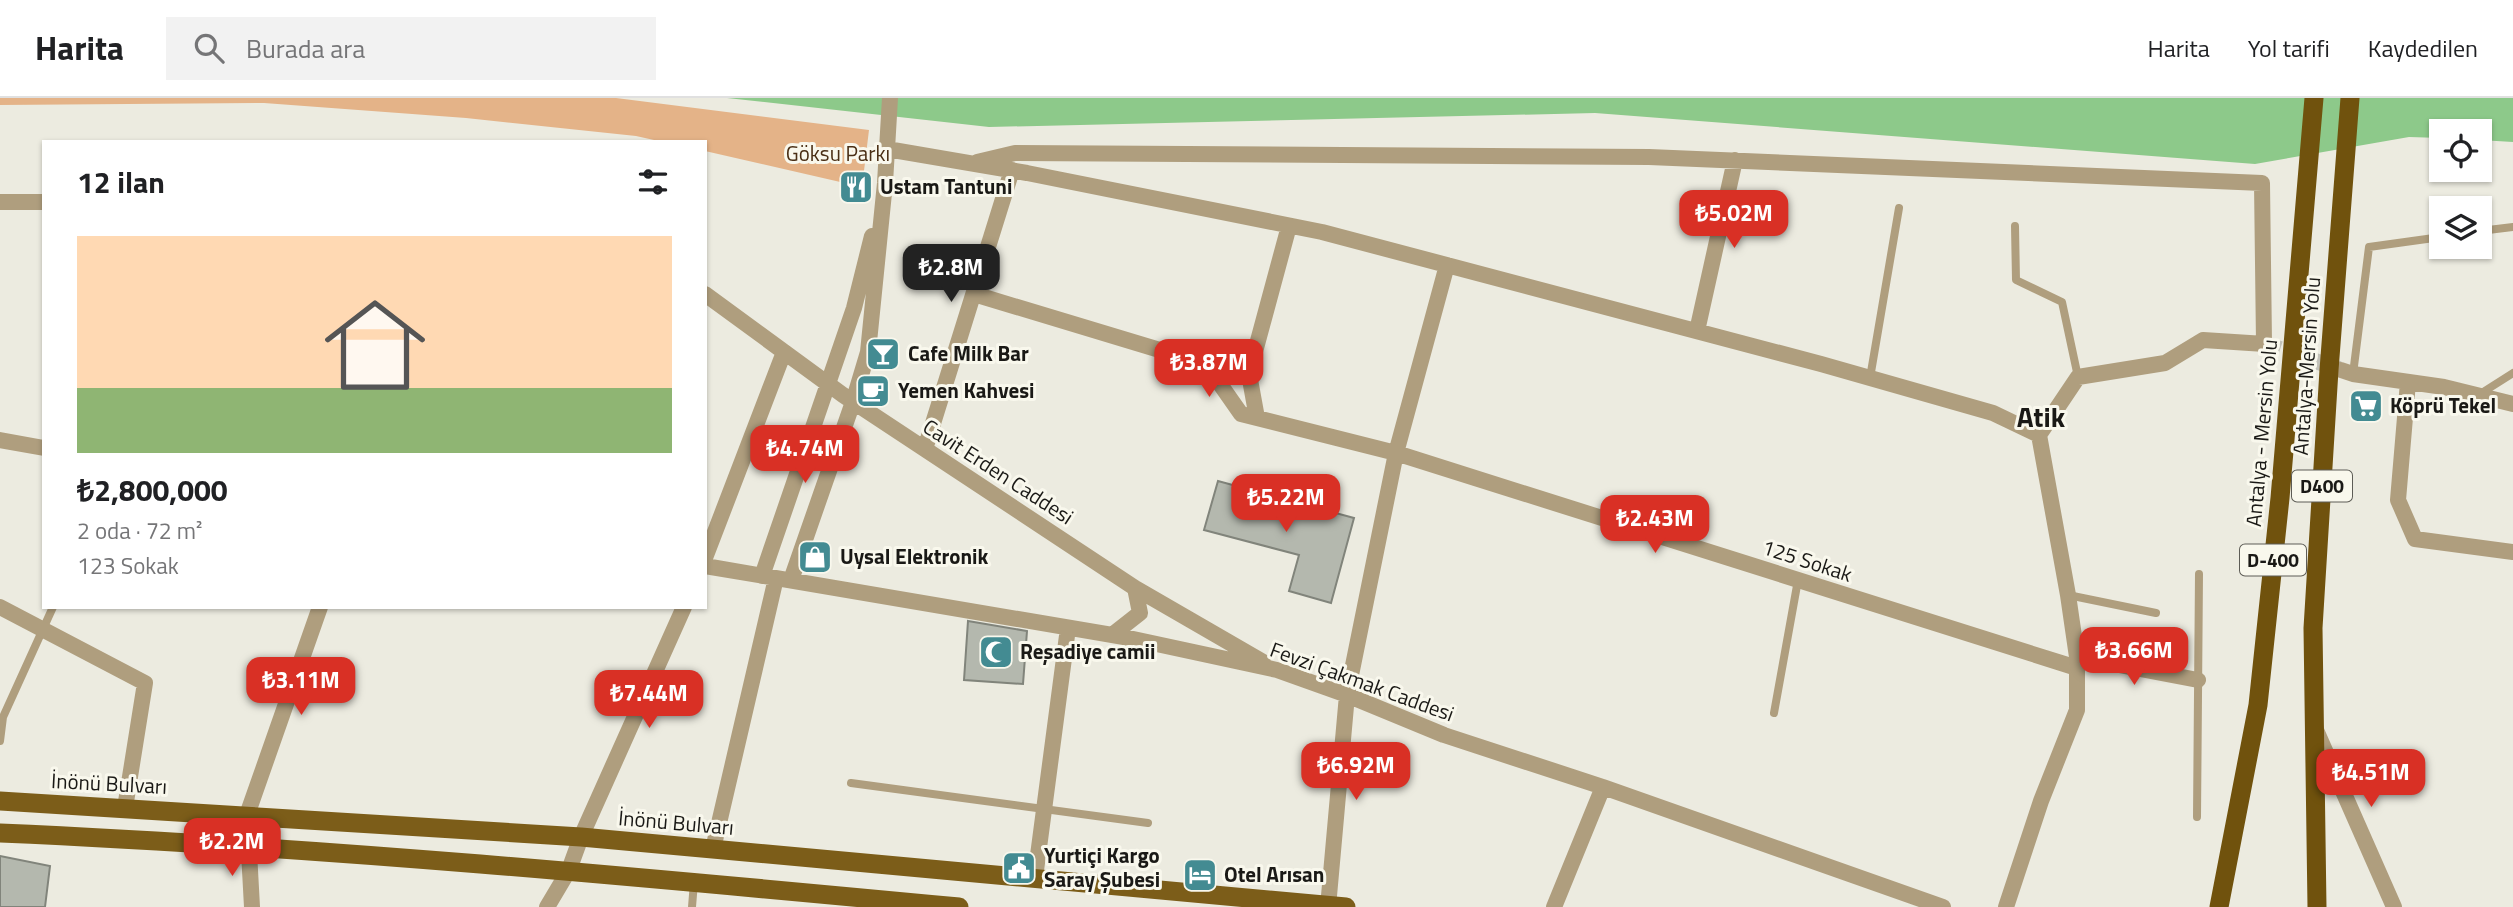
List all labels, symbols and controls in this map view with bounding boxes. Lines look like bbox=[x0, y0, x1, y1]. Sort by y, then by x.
search box bbox=[166, 17, 656, 80]
text: Harita bbox=[35, 23, 124, 73]
icon: search bbox=[190, 29, 228, 67]
text: Burada ara bbox=[246, 29, 365, 68]
text: Harita bbox=[2148, 30, 2210, 66]
text: Yol tarifi bbox=[2248, 30, 2330, 66]
text: Kaydedilen bbox=[2368, 30, 2478, 66]
map controls bbox=[2429, 119, 2492, 259]
button: locate bbox=[2429, 119, 2492, 182]
park label: Göksu Parkı bbox=[786, 137, 890, 169]
text: 12 ilan bbox=[77, 159, 165, 205]
icon: filters bbox=[634, 163, 672, 201]
restaurant icon: Ustam Tantuni bbox=[837, 168, 875, 206]
place label: Ustam Tantuni bbox=[880, 170, 1012, 202]
pin: ₺5.02M bbox=[1677, 190, 1791, 250]
text: ₺5.02M bbox=[1695, 195, 1773, 230]
button: layers bbox=[2429, 196, 2492, 259]
pin: ₺2.8M bbox=[902, 244, 1000, 304]
text: ₺2.8M bbox=[919, 249, 983, 284]
street label: Antalya-Mersin Yolu bbox=[2284, 276, 2328, 456]
icon: home bbox=[312, 282, 438, 408]
bar icon: Cafe Milk Bar bbox=[864, 335, 902, 373]
place label: Cafe Milk Bar bbox=[908, 337, 1029, 369]
street label: Antalya - Mersin Yolu bbox=[2237, 338, 2285, 528]
pin: ₺3.87M bbox=[1152, 340, 1266, 399]
text: ₺3.87M bbox=[1170, 344, 1248, 379]
cafe icon: Yemen Kahvesi bbox=[854, 372, 892, 410]
place label: Yemen Kahvesi bbox=[898, 374, 1034, 406]
supermarket icon: Köprü Tekel bbox=[2347, 387, 2385, 425]
place label: Köprü Tekel bbox=[2390, 389, 2496, 421]
district label: Atik bbox=[2017, 395, 2066, 438]
street label: Cavit Erden Caddesi bbox=[917, 410, 1080, 532]
pin: ₺4.74M bbox=[748, 426, 862, 485]
text: ₺4.74M bbox=[766, 430, 844, 465]
text: ₺2,800,000 bbox=[77, 467, 228, 513]
road number: D400 bbox=[2292, 470, 2352, 502]
pin: ₺5.22M bbox=[1229, 474, 1343, 534]
text: ₺5.22M bbox=[1247, 479, 1325, 514]
pin: ₺2.43M bbox=[1598, 496, 1712, 555]
text: ₺2.43M bbox=[1616, 500, 1694, 535]
text: 2 oda · 72 m² bbox=[77, 513, 202, 548]
street label: 125 Sokak bbox=[1758, 530, 1856, 590]
shop icon: Uysal Elektronik bbox=[796, 538, 834, 576]
place label: Uysal Elektronik bbox=[840, 540, 989, 572]
road number: D-400 bbox=[2240, 544, 2306, 575]
text: 123 Sokak bbox=[77, 548, 179, 583]
pin: ₺3.66M bbox=[2077, 628, 2191, 687]
text: ₺3.66M bbox=[2095, 632, 2173, 667]
mosque icon: Reşadiye camii bbox=[977, 633, 1015, 671]
street label: Fevzi Çakmak Caddesi bbox=[1266, 633, 1459, 729]
place label: Reşadiye camii bbox=[1020, 635, 1155, 667]
pin: ₺3.11M bbox=[244, 658, 358, 717]
text: ₺3.11M bbox=[262, 662, 340, 697]
pin: ₺7.44M bbox=[592, 670, 706, 730]
text: ₺7.44M bbox=[610, 675, 688, 710]
pin: ₺6.92M bbox=[1299, 742, 1413, 802]
text: ₺6.92M bbox=[1317, 747, 1395, 782]
pin: ₺4.51M bbox=[2314, 750, 2428, 809]
text: ₺4.51M bbox=[2332, 754, 2410, 789]
street label: İnönü Bulvarı bbox=[50, 764, 168, 802]
street label: İnönü Bulvarı bbox=[617, 801, 735, 843]
pin: ₺2.2M bbox=[183, 818, 281, 878]
text: ₺2.2M bbox=[200, 823, 264, 858]
place label: Yurtiçi Kargo Saray Şubesi bbox=[1044, 839, 1160, 895]
public building icon: Yurtiçi Kargo Saray Şubesi bbox=[1000, 849, 1038, 887]
hotel icon: Otel Arısan bbox=[1181, 856, 1219, 894]
place label: Otel Arısan bbox=[1224, 858, 1324, 890]

